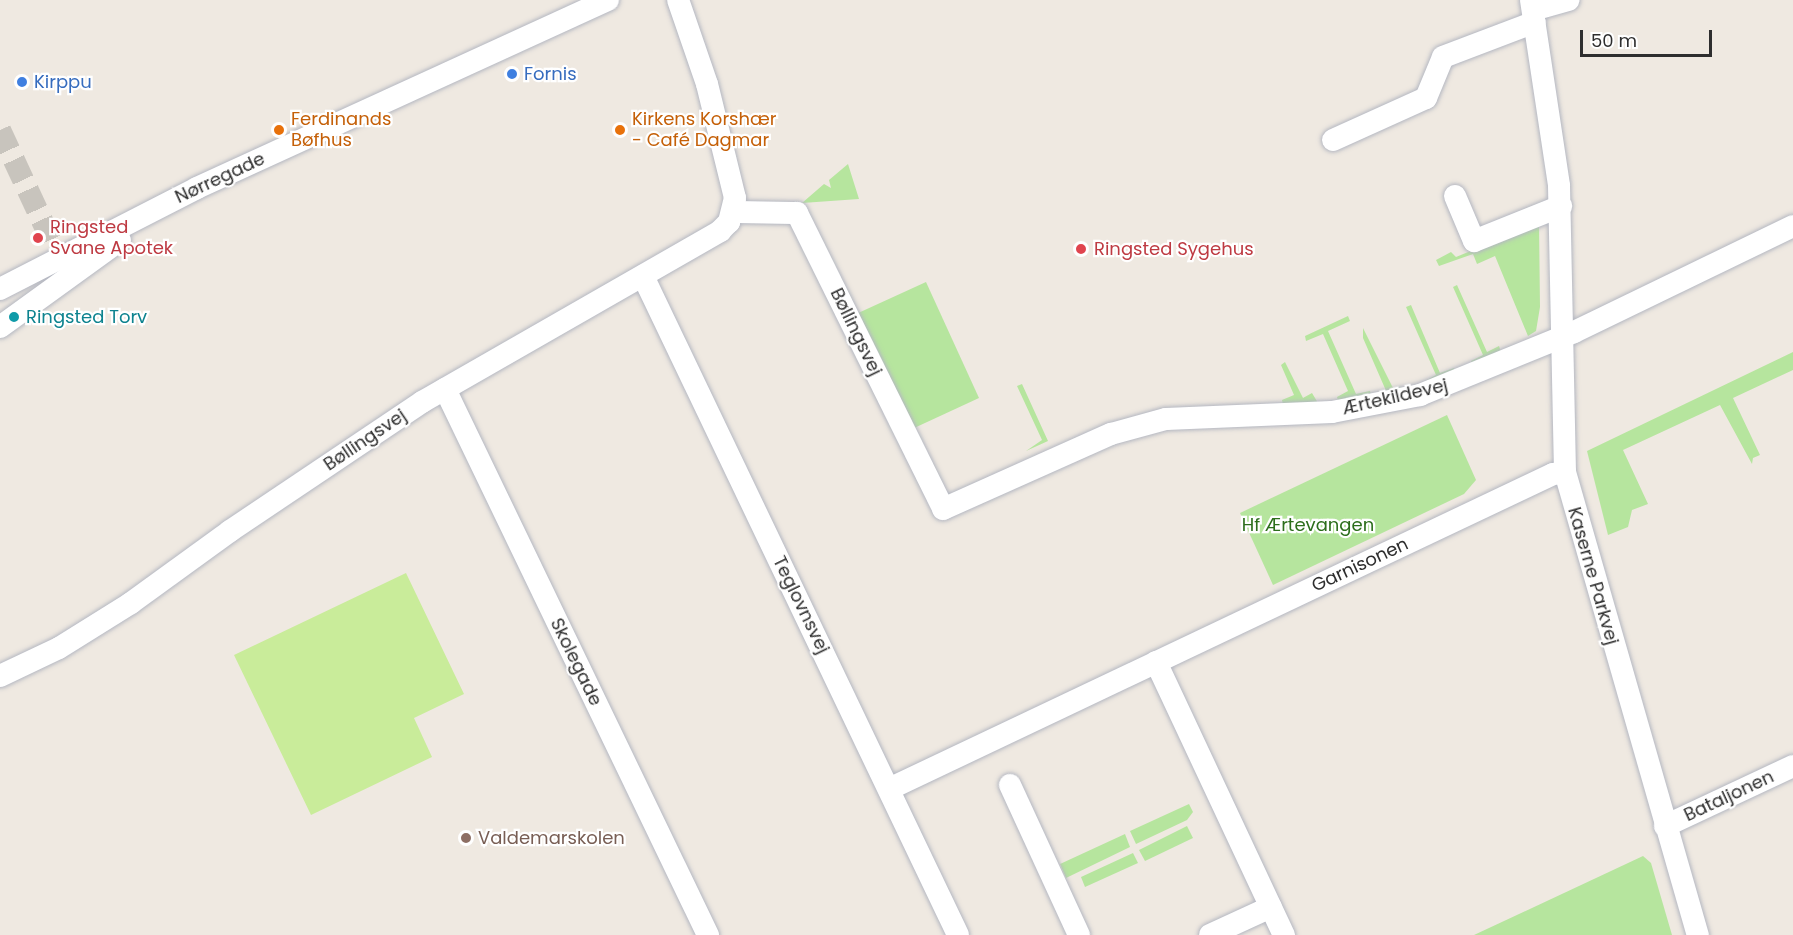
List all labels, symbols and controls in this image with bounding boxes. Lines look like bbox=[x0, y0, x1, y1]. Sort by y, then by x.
scale bar bbox=[1583, 18, 1715, 56]
text: 50 m bbox=[1591, 28, 1637, 53]
place label: Fornis bbox=[524, 63, 577, 85]
marker: Fornis bbox=[505, 67, 519, 81]
place label: Kirppu bbox=[34, 71, 92, 93]
marker: Kirppu bbox=[15, 75, 29, 89]
place label: Ferdinands Bøfhus bbox=[291, 109, 391, 152]
place label: Kirkens Korshær - Café Dagmar bbox=[632, 109, 776, 152]
marker: Ferdinands Bøfhus bbox=[272, 123, 286, 137]
marker: Kirkens Korshær - Café Dagmar bbox=[613, 123, 627, 137]
street label: Nørregade bbox=[172, 148, 268, 208]
place label: Ringsted Svane Apotek bbox=[50, 217, 173, 260]
marker: Ringsted Svane Apotek bbox=[31, 231, 45, 245]
place label: Ringsted Sygehus bbox=[1094, 238, 1254, 260]
marker: Ringsted Sygehus bbox=[1072, 240, 1090, 258]
street label: Bøllingsvej bbox=[826, 285, 886, 379]
place label: Ringsted Torv bbox=[26, 306, 147, 328]
marker: Ringsted Torv bbox=[7, 310, 21, 324]
street label: Ærtekildevej bbox=[1340, 374, 1450, 420]
street label: Bøllingsvej bbox=[320, 405, 410, 475]
street label: Kaserne Parkvej bbox=[1563, 505, 1623, 647]
park label: Hf Ærtevangen bbox=[1242, 514, 1374, 536]
street label: Garnisonen bbox=[1308, 533, 1412, 597]
street label: Teglovnsvej bbox=[768, 553, 834, 657]
street label: Skolegade bbox=[546, 615, 606, 709]
street label: Bataljonen bbox=[1681, 766, 1777, 826]
place label: Valdemarskolen bbox=[478, 827, 625, 849]
marker: Valdemarskolen bbox=[459, 831, 473, 845]

